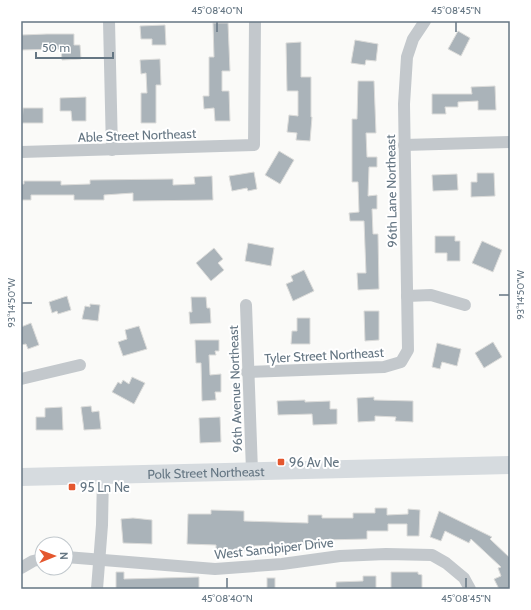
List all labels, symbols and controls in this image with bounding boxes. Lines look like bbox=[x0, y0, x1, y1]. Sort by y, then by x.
text: 45°08'40"N bbox=[191, 4, 243, 17]
text: 45°08'45"N bbox=[431, 4, 481, 17]
scale bar bbox=[36, 34, 113, 60]
text: 50 m bbox=[42, 40, 70, 55]
street label: Able Street Northeast bbox=[78, 125, 197, 145]
street label: 96th Lane Northeast bbox=[382, 134, 400, 248]
text: 93°14'50"W bbox=[514, 270, 527, 320]
text: 93°14'50"W bbox=[5, 278, 18, 328]
street label: 96th Avenue Northeast bbox=[225, 324, 245, 453]
street label: Tyler Street Northeast bbox=[264, 344, 385, 366]
place label: 96 Av Ne bbox=[289, 454, 340, 470]
marker: 96 Av Ne bbox=[276, 457, 286, 467]
street label: Polk Street Northeast bbox=[147, 463, 265, 482]
place label: 95 Ln Ne bbox=[80, 479, 130, 495]
marker: 95 Ln Ne bbox=[67, 482, 77, 492]
street label: West Sandpiper Drive bbox=[214, 534, 335, 562]
north arrow bbox=[34, 536, 74, 576]
text: N bbox=[57, 552, 71, 560]
text: 45°08'40"N bbox=[201, 592, 253, 605]
text: 45°08'45"N bbox=[441, 592, 491, 605]

